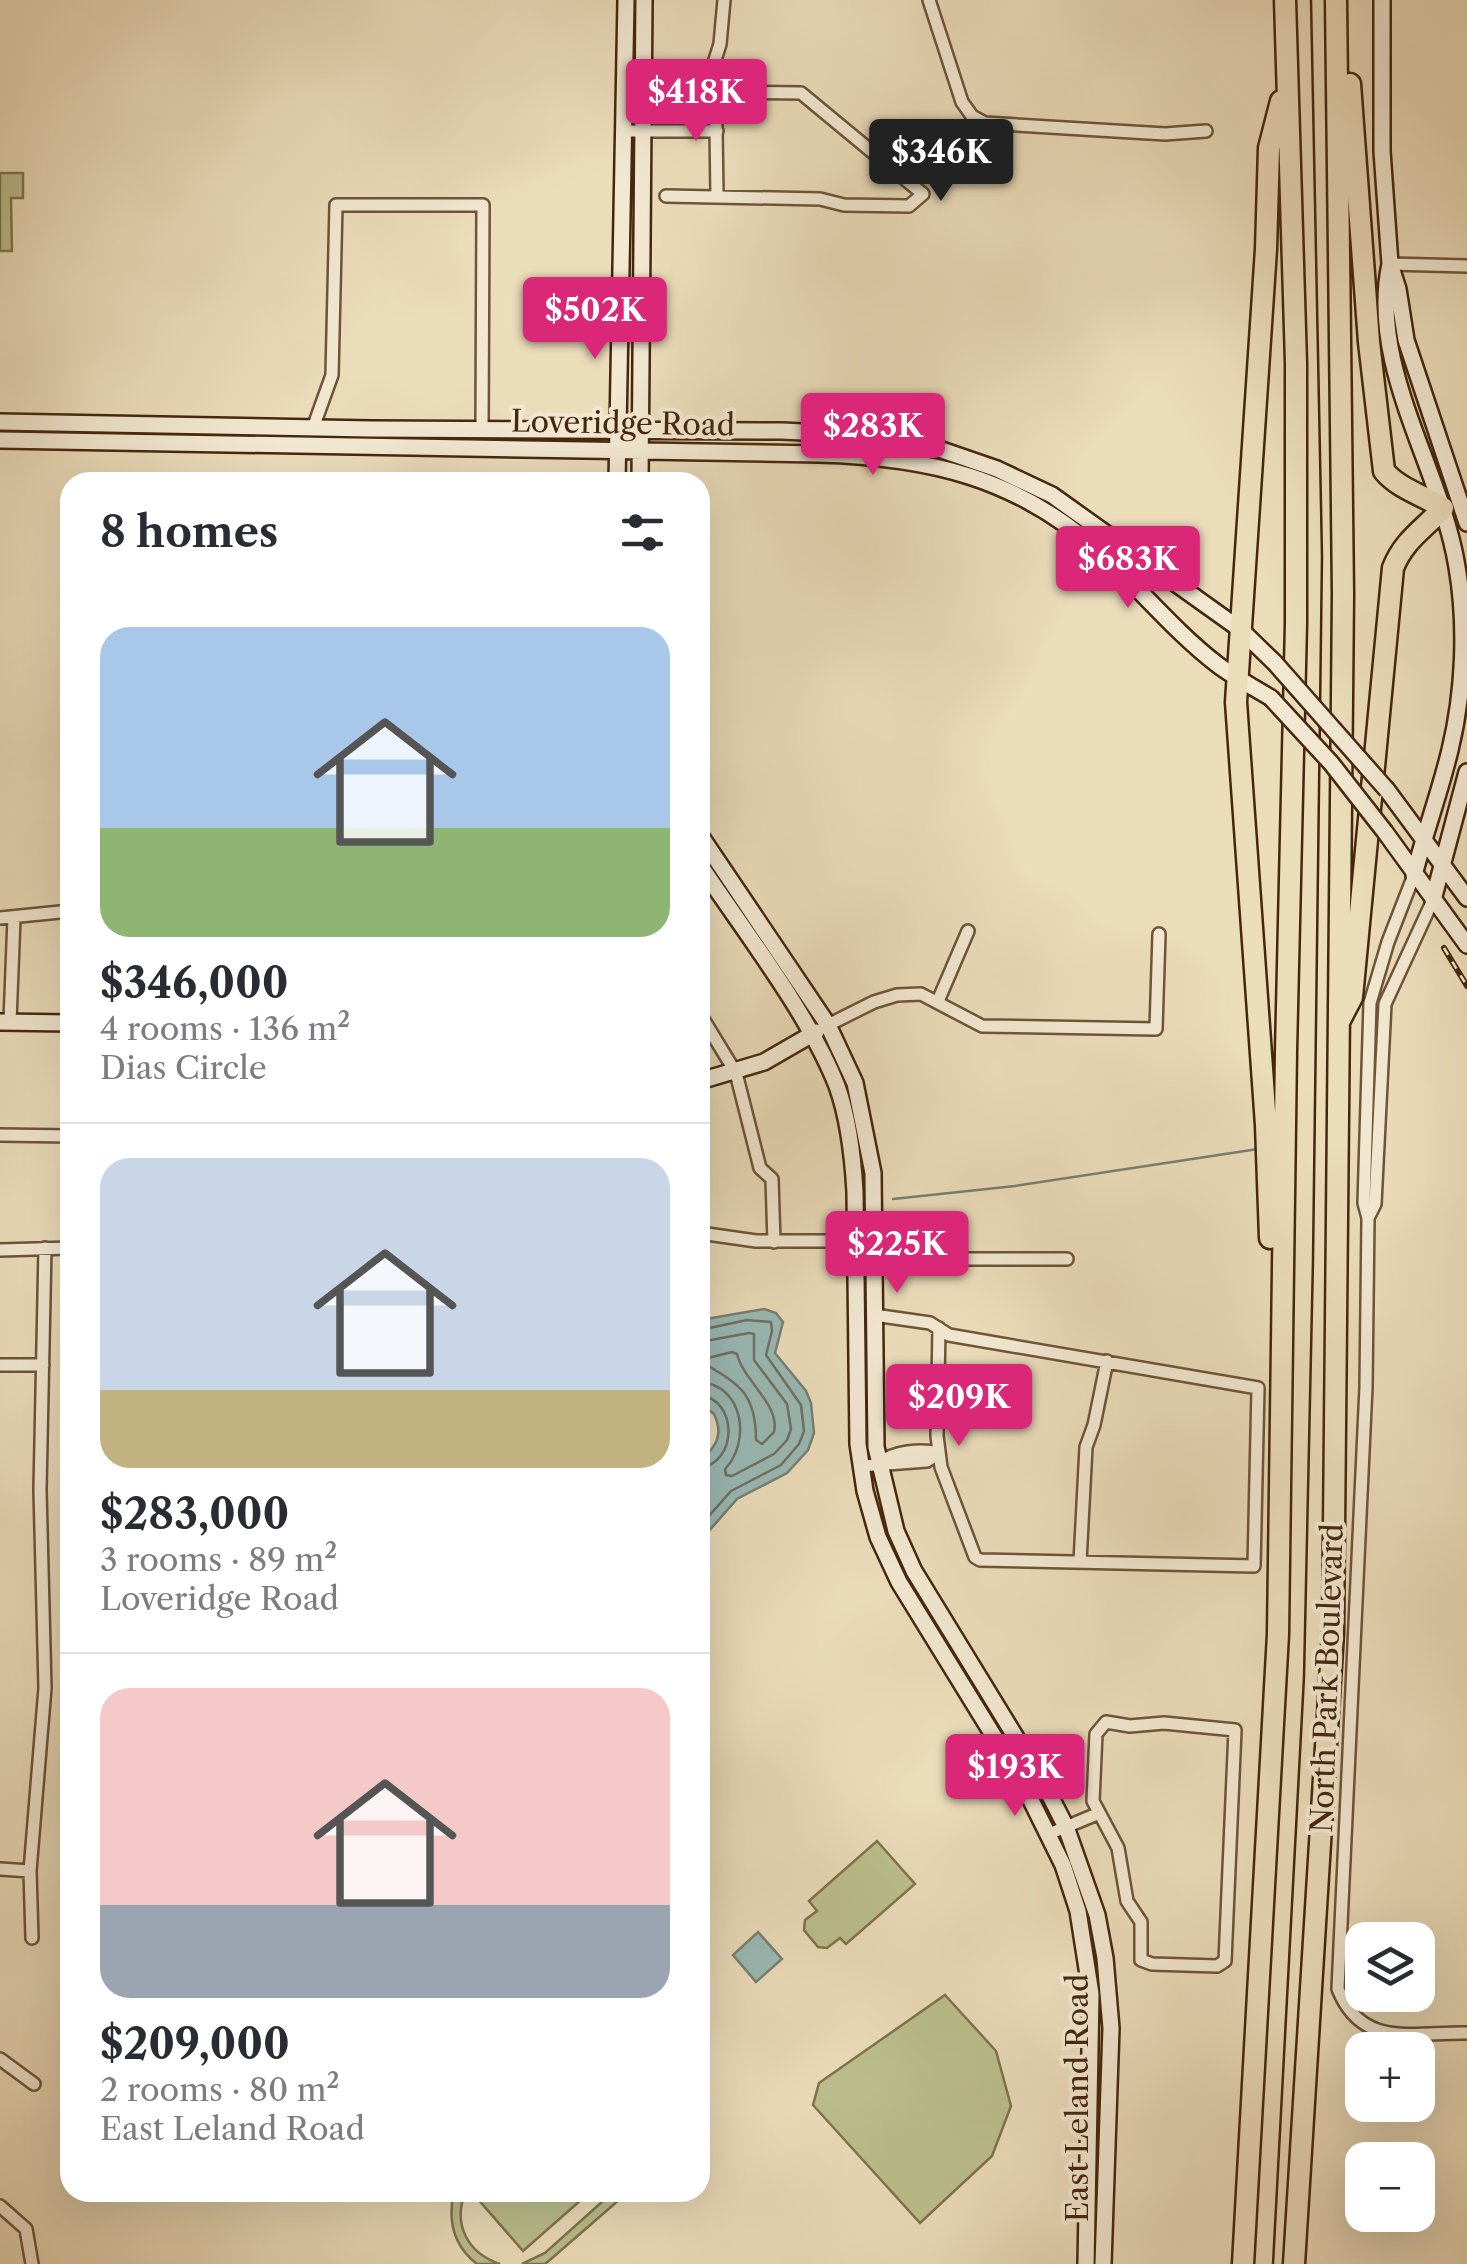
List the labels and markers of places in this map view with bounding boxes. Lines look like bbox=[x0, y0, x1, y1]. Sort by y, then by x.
pin: $418K bbox=[626, 59, 766, 144]
pin: $346K bbox=[871, 119, 1011, 204]
pin: $502K bbox=[525, 277, 665, 362]
pin: $283K bbox=[803, 393, 943, 478]
pin: $683K bbox=[1058, 526, 1198, 611]
pin: $225K bbox=[827, 1211, 967, 1296]
pin: $209K bbox=[889, 1364, 1029, 1449]
pin: $193K bbox=[945, 1734, 1085, 1819]

